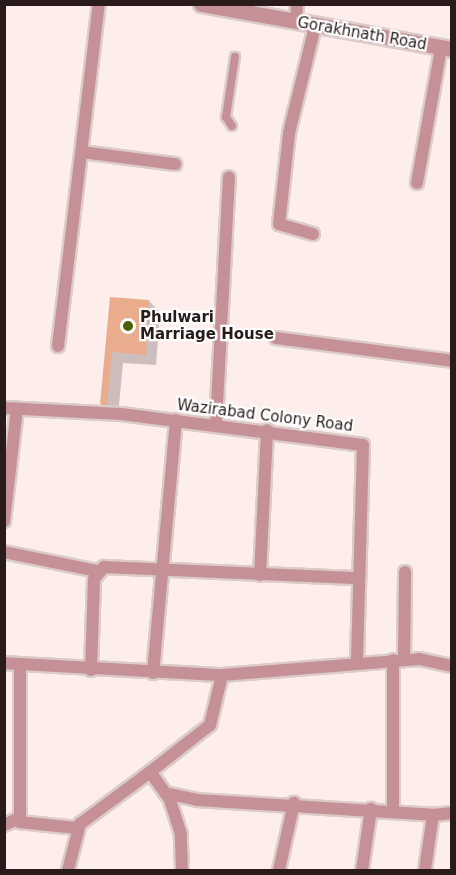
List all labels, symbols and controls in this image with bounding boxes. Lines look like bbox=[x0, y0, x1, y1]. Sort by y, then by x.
street label: Gorakhnath Road bbox=[296, 14, 428, 54]
place label: Phulwari Marriage House bbox=[140, 308, 274, 343]
marker: Phulwari Marriage House bbox=[121, 319, 135, 333]
street label: Wazirabad Colony Road bbox=[176, 396, 354, 436]

